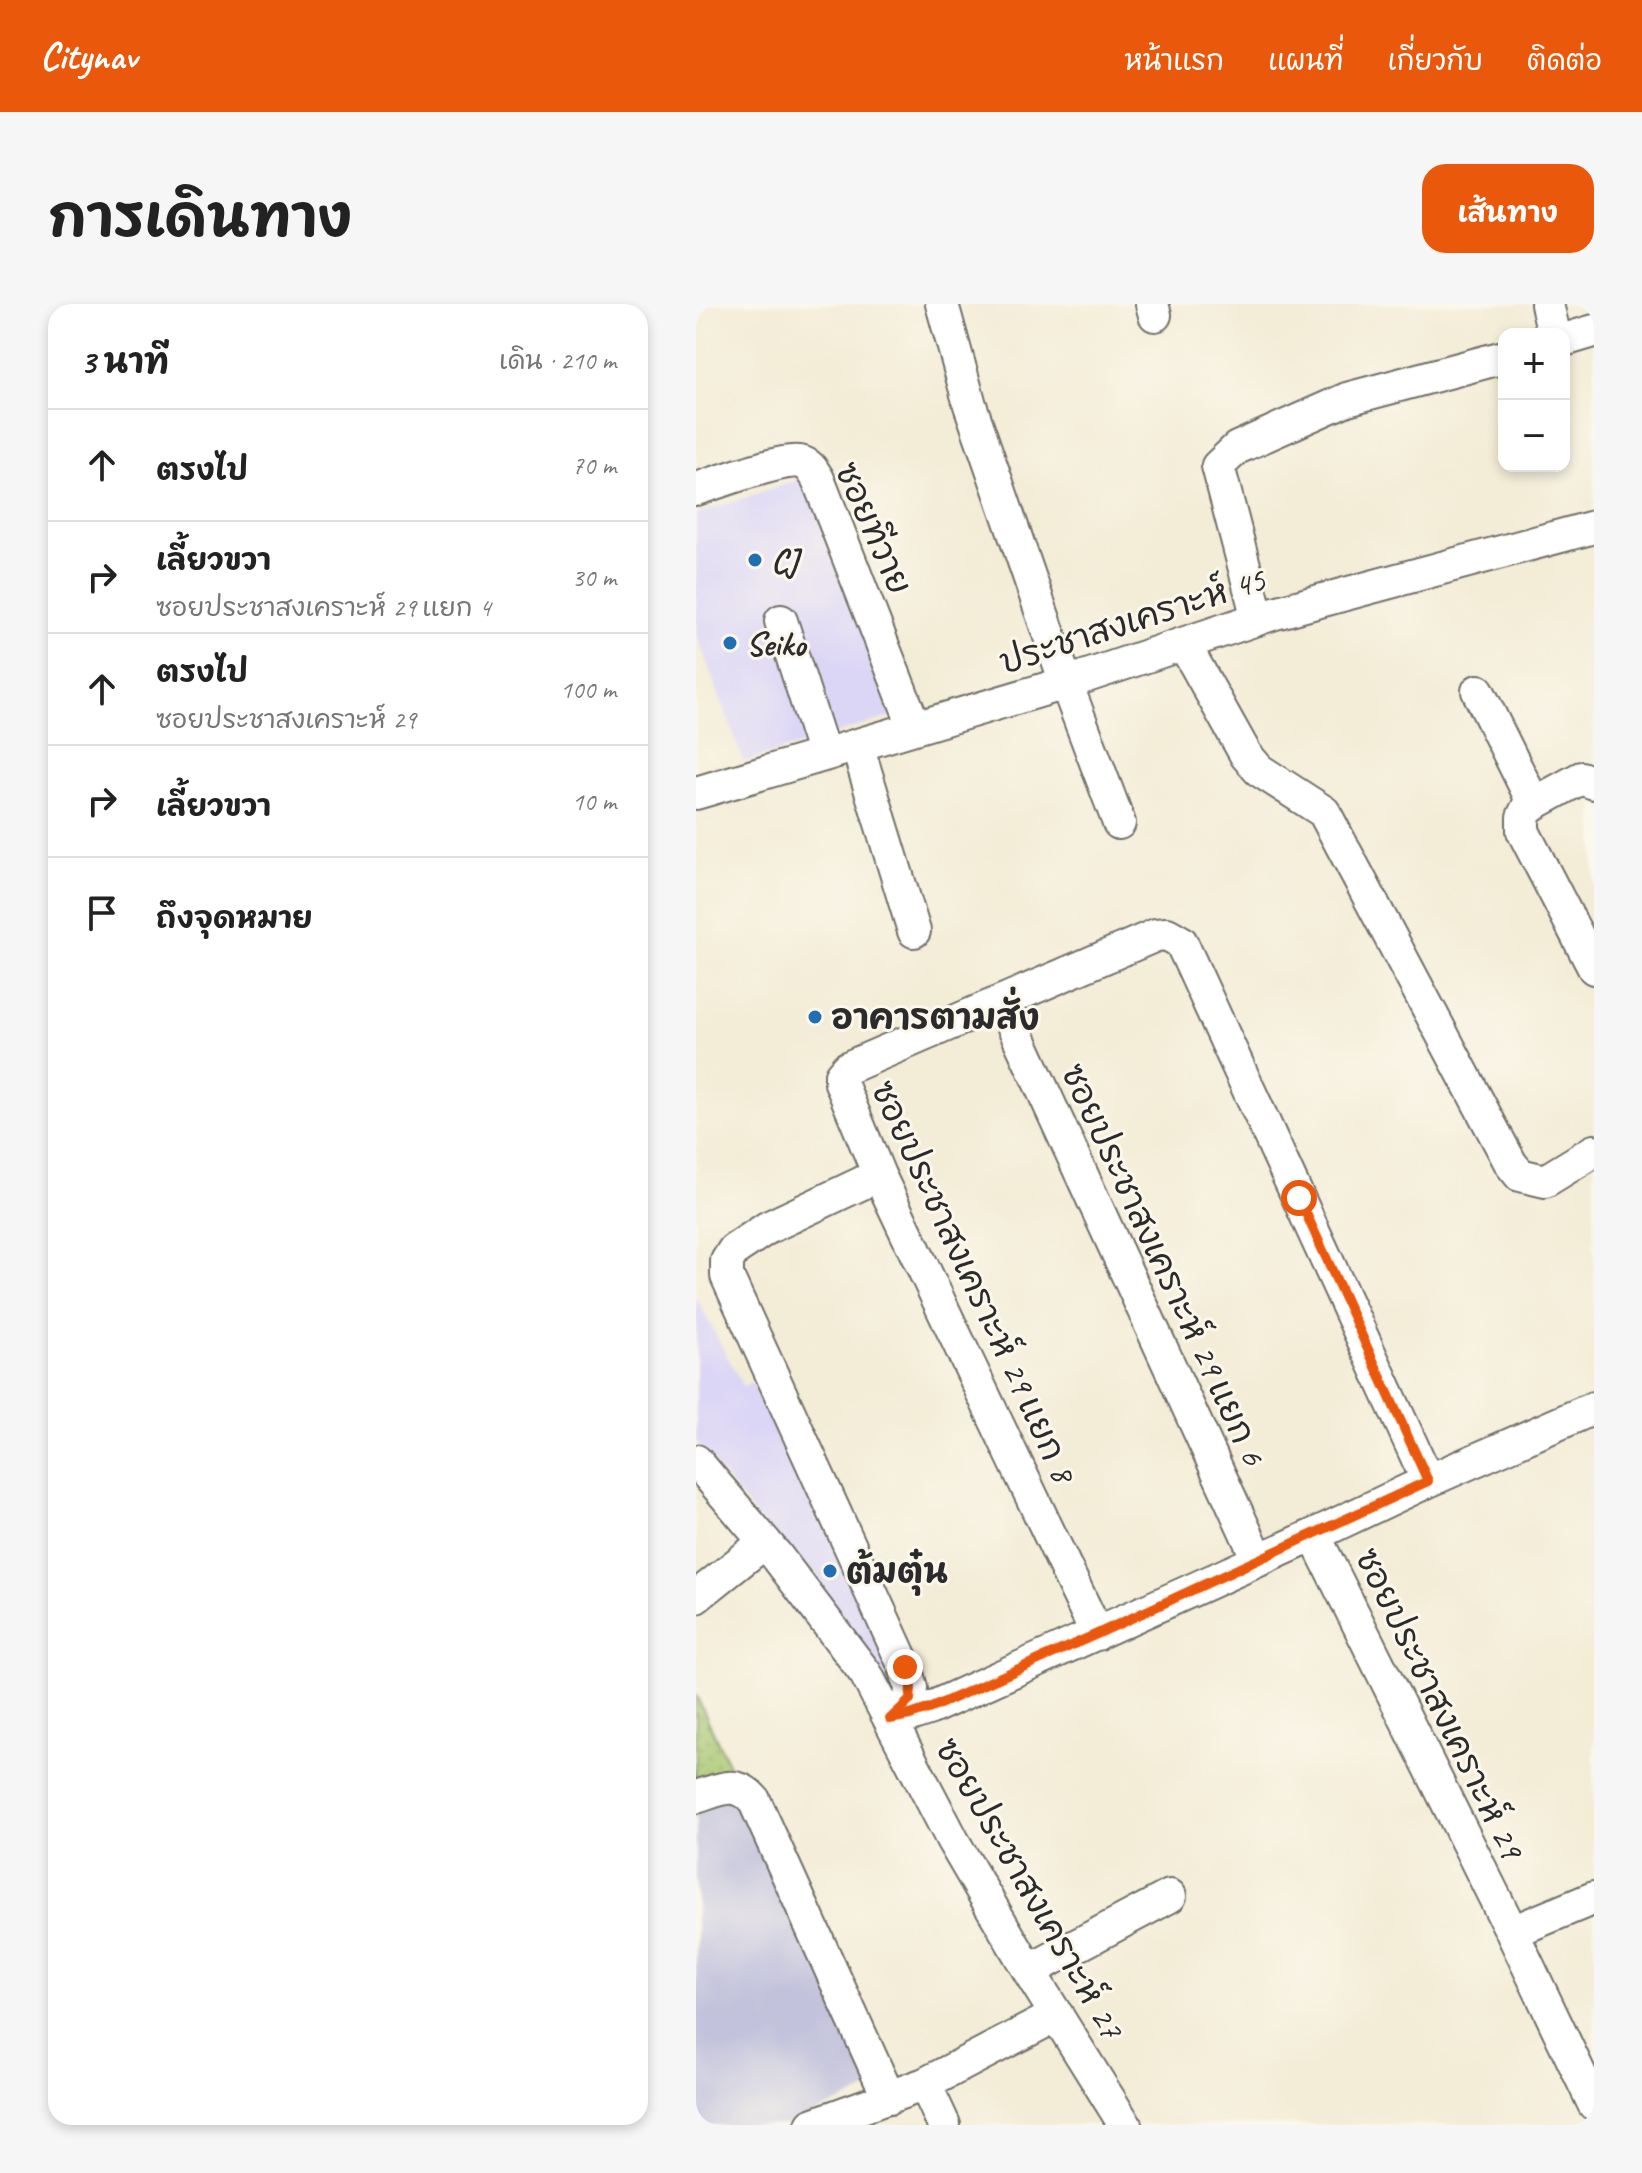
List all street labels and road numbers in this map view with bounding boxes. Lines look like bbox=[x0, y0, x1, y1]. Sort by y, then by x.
street label: ซอยทีวาย bbox=[825, 455, 922, 601]
street label: ประชาสงเคราะห์ 45 bbox=[994, 557, 1272, 684]
street label: ซอยประชาสงเคราะห์ 29 แยก 6 bbox=[1052, 1057, 1276, 1473]
street label: ซอยประชาสงเคราะห์ 29 แยก 8 bbox=[862, 1074, 1087, 1492]
street label: ซอยประชาสงเคราะห์ 29 bbox=[1346, 1541, 1535, 1868]
street label: ซอยประชาสงเคราะห์ 27 bbox=[926, 1730, 1134, 2048]

